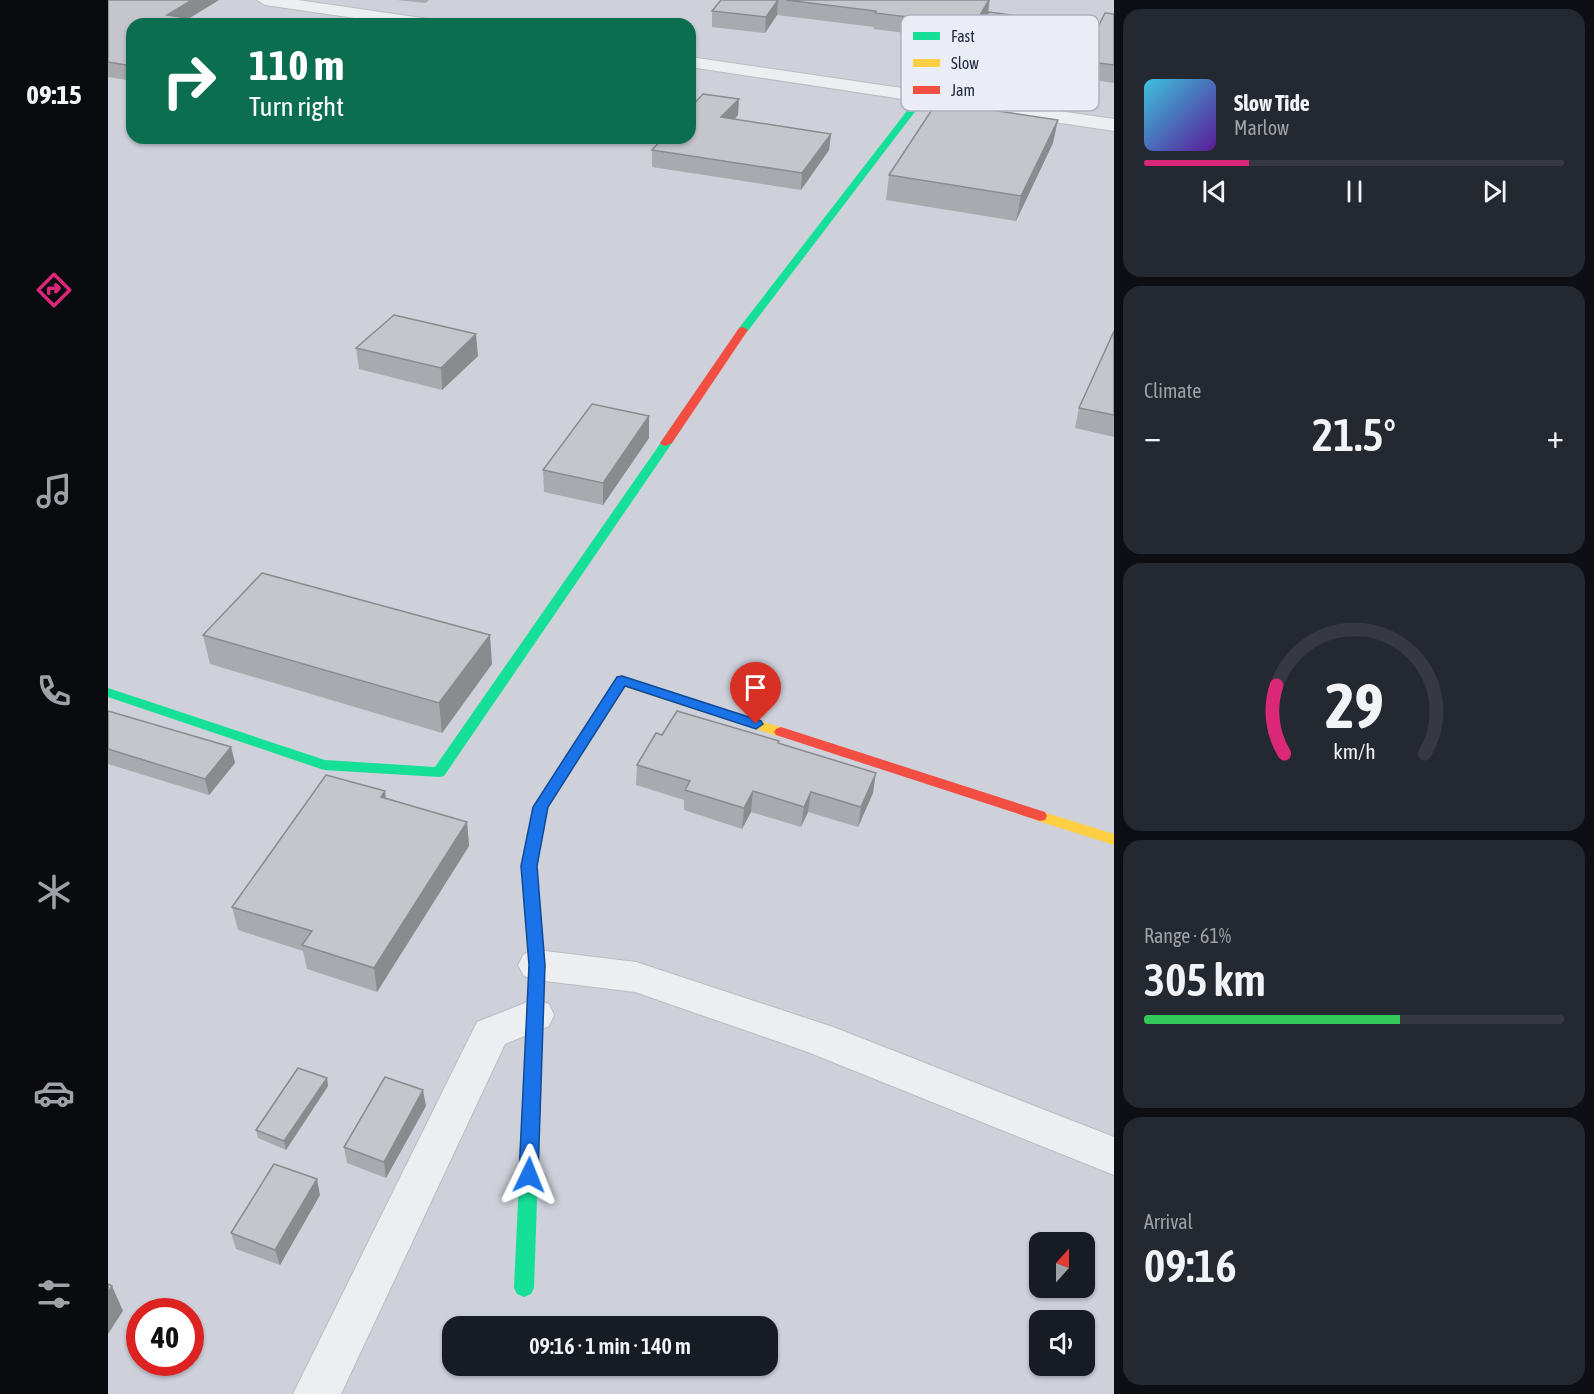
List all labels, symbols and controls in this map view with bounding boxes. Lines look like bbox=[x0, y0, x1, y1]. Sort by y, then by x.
legend bbox=[901, 15, 1099, 111]
text: Fast bbox=[951, 27, 975, 45]
text: 110 m bbox=[249, 41, 344, 89]
icon: right bbox=[150, 42, 228, 120]
text: Slow bbox=[951, 54, 979, 72]
text: 09:15 bbox=[26, 79, 82, 110]
text: Jam bbox=[951, 81, 975, 99]
text: Slow Tide bbox=[1234, 90, 1310, 116]
text: Turn right bbox=[249, 91, 344, 122]
text: Marlow bbox=[1234, 116, 1289, 139]
icon: previous bbox=[1198, 175, 1231, 208]
icon: pause bbox=[1338, 175, 1371, 208]
icon: next bbox=[1478, 175, 1511, 208]
icon: directions bbox=[33, 269, 75, 311]
text: Climate bbox=[1144, 379, 1201, 402]
text: 21.5° bbox=[1312, 409, 1396, 461]
text: − bbox=[1144, 417, 1161, 455]
text: + bbox=[1547, 417, 1564, 455]
icon: music bbox=[33, 470, 75, 512]
pin bbox=[730, 662, 781, 724]
icon: phone bbox=[33, 670, 75, 712]
text: 29 bbox=[1325, 670, 1383, 741]
icon: arrive bbox=[739, 671, 772, 704]
text: km/h bbox=[1333, 739, 1375, 764]
icon: climate bbox=[33, 871, 75, 913]
text: Range · 61% bbox=[1144, 924, 1231, 947]
text: 305 km bbox=[1144, 954, 1266, 1006]
icon: car bbox=[33, 1072, 75, 1114]
position arrow bbox=[497, 1143, 561, 1207]
text: Arrival bbox=[1144, 1210, 1193, 1233]
north arrow bbox=[1029, 1232, 1095, 1298]
map controls bbox=[1029, 1232, 1095, 1376]
text: 09:16 bbox=[1144, 1240, 1237, 1292]
icon: filters bbox=[33, 1273, 75, 1315]
speed limit sign: 40 bbox=[126, 1298, 204, 1376]
button: sound bbox=[1029, 1310, 1095, 1376]
text: 09:16 · 1 min · 140 m bbox=[529, 1333, 691, 1359]

